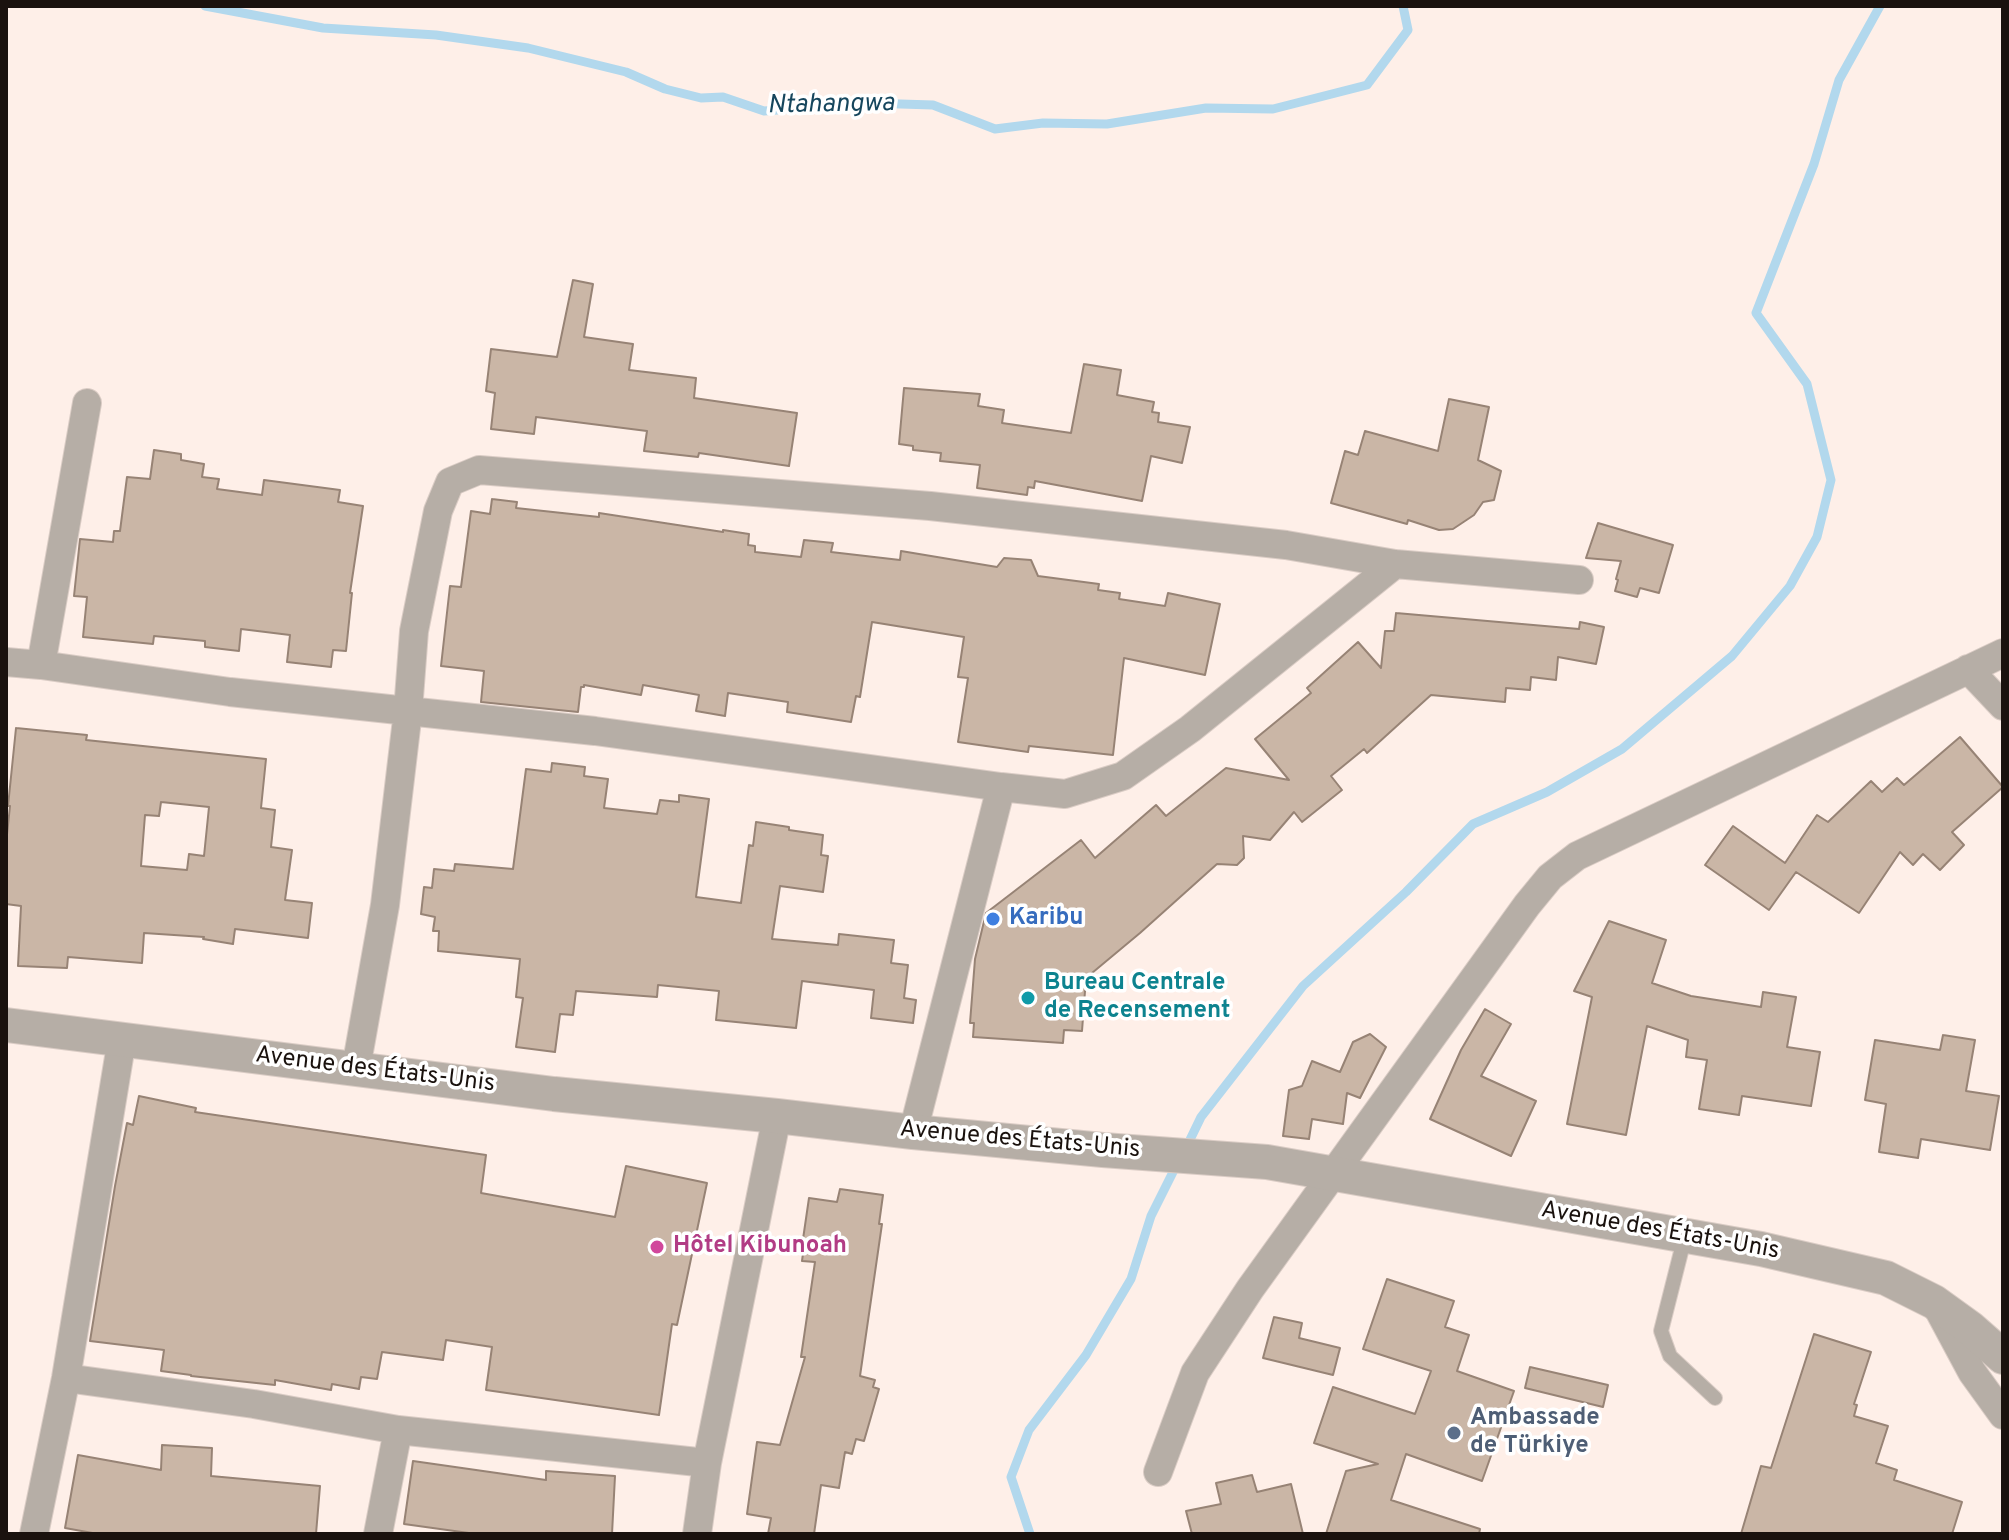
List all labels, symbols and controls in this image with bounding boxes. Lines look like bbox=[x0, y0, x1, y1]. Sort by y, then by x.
water label: Ntahangwa bbox=[767, 89, 895, 123]
place label: Karibu bbox=[1009, 905, 1084, 933]
marker: Karibu bbox=[984, 910, 1002, 928]
place label: Bureau Centrale de Recensement bbox=[1044, 970, 1230, 1026]
marker: Bureau Centrale de Recensement bbox=[1019, 989, 1037, 1007]
street label: Avenue des États-Unis bbox=[253, 1042, 497, 1100]
street label: Avenue des États-Unis bbox=[899, 1116, 1141, 1166]
street label: Avenue des États-Unis bbox=[1539, 1197, 1781, 1267]
place label: Hôtel Kibunoah bbox=[673, 1233, 847, 1261]
marker: Hôtel Kibunoah bbox=[648, 1238, 666, 1256]
place label: Ambassade de Türkiye bbox=[1470, 1405, 1600, 1461]
marker: Ambassade de Türkiye bbox=[1445, 1424, 1463, 1442]

